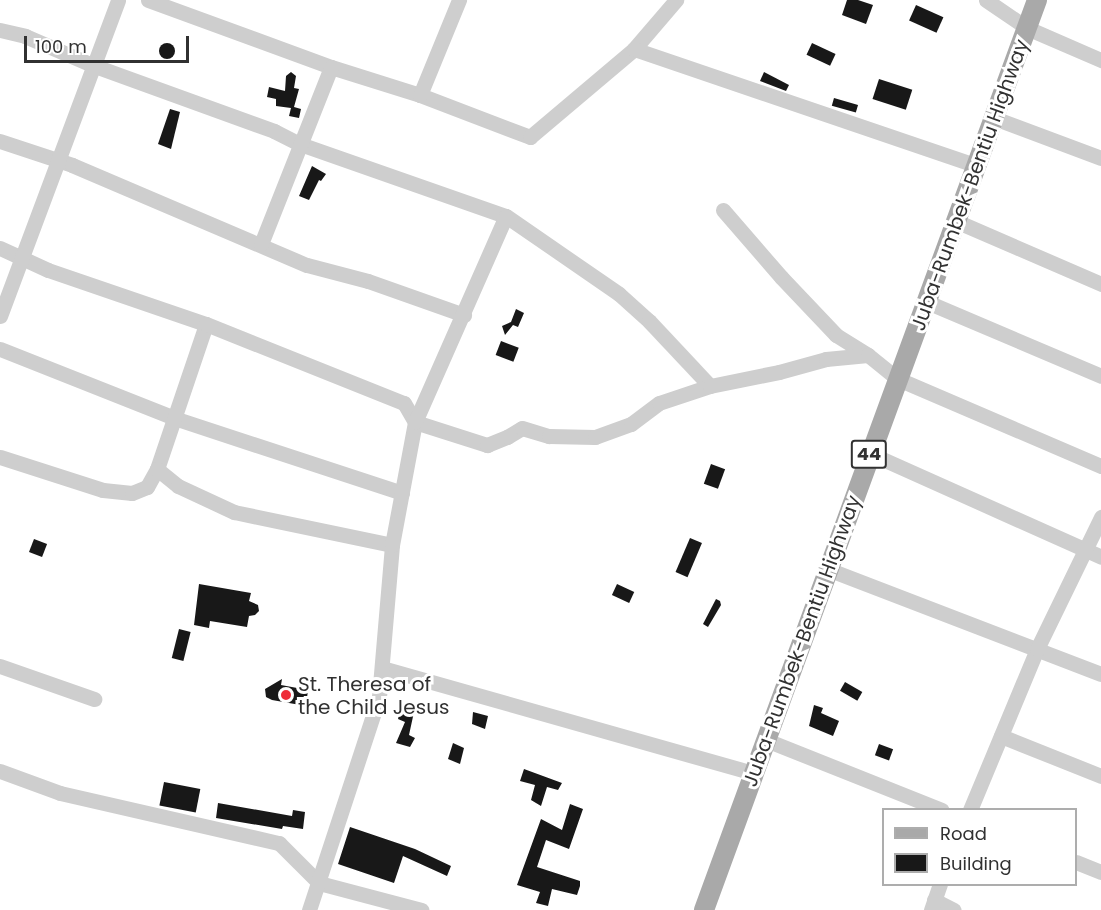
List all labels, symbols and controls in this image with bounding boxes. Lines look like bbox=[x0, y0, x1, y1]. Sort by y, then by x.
scale bar bbox=[27, 24, 192, 62]
text: 100 m bbox=[35, 34, 87, 59]
street label: Juba-Rumbek-Bentiu Highway bbox=[906, 36, 1034, 334]
road number: 44 bbox=[850, 439, 888, 469]
street label: Juba-Rumbek-Bentiu Highway bbox=[738, 492, 866, 790]
place label: St. Theresa of the Child Jesus bbox=[298, 672, 449, 719]
marker: St. Theresa of the Child Jesus bbox=[279, 688, 293, 702]
legend bbox=[882, 808, 1077, 886]
text: Road bbox=[940, 821, 987, 846]
text: Building bbox=[940, 851, 1012, 876]

